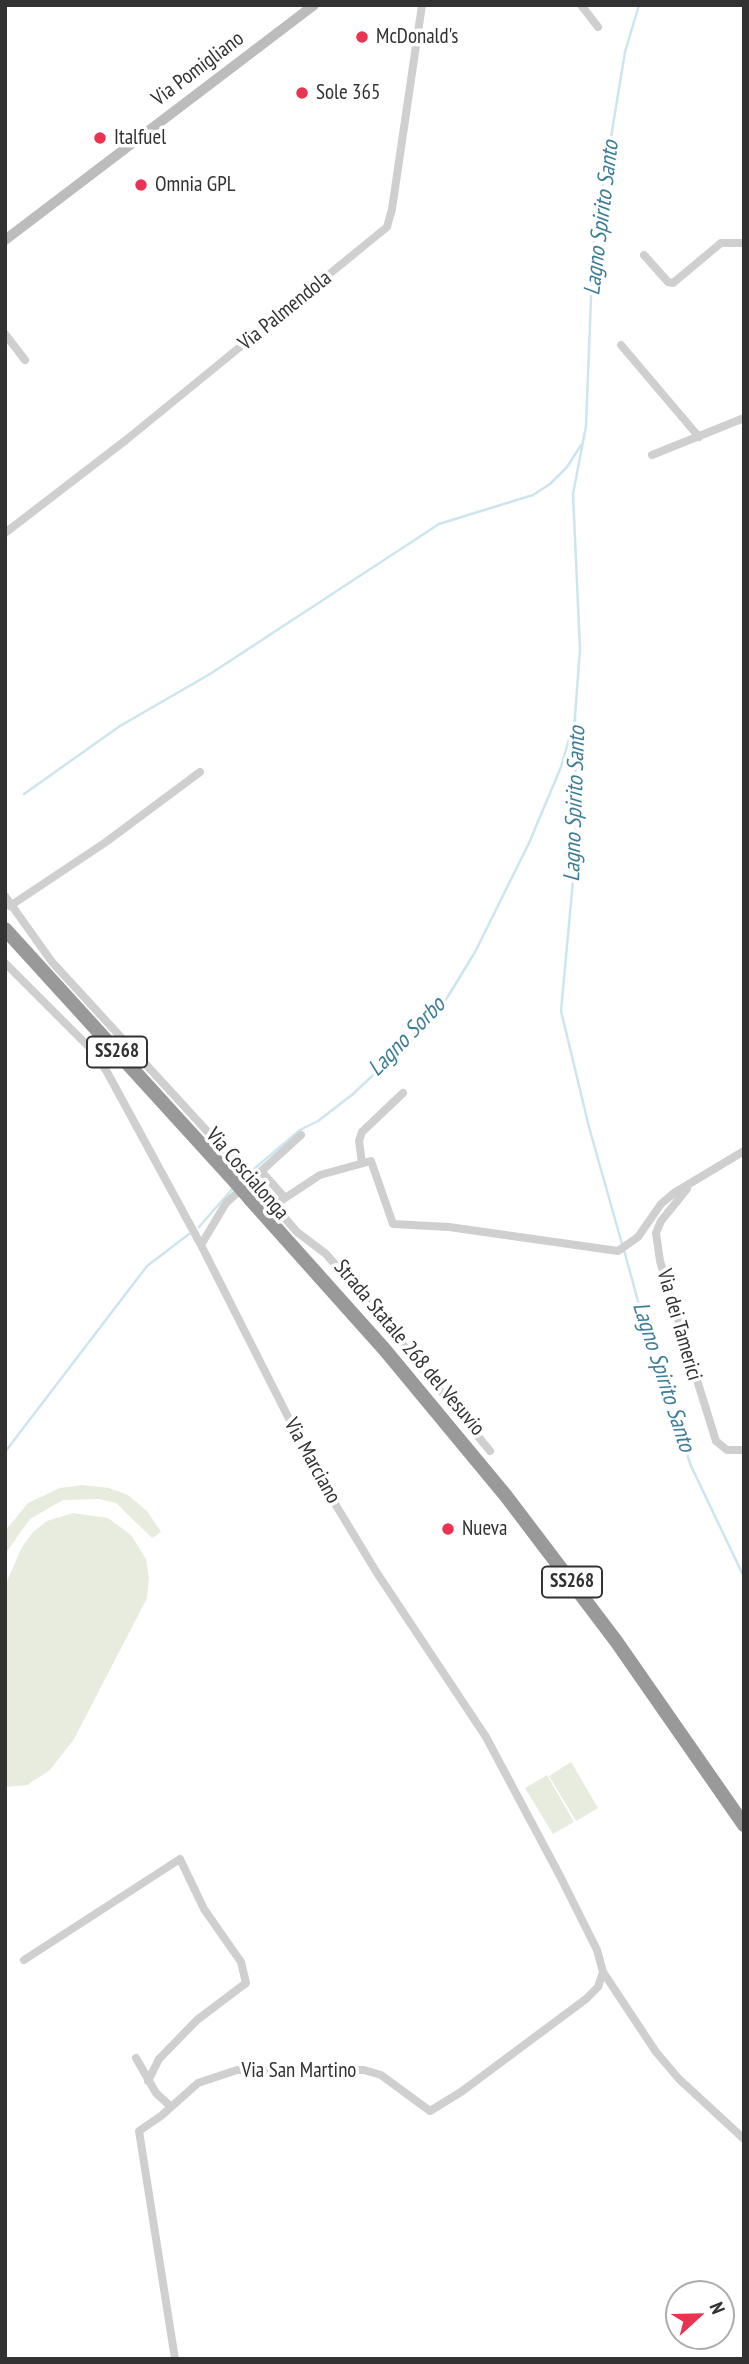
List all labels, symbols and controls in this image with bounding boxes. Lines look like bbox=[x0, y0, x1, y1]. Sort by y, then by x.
place label: McDonald's bbox=[376, 24, 458, 50]
street label: Via Pomigliano bbox=[147, 26, 249, 112]
marker: McDonald's bbox=[354, 29, 370, 45]
place label: Sole 365 bbox=[316, 80, 380, 106]
marker: Sole 365 bbox=[294, 85, 310, 101]
place label: Italfuel bbox=[114, 125, 166, 151]
marker: Italfuel bbox=[92, 130, 108, 146]
water label: Lagno Spirito Santo bbox=[579, 139, 625, 297]
place label: Omnia GPL bbox=[155, 172, 235, 198]
marker: Omnia GPL bbox=[133, 177, 149, 193]
street label: Via Palmendola bbox=[233, 266, 337, 356]
water label: Lagno Spirito Santo bbox=[558, 726, 592, 882]
water label: Lagno Sorbo bbox=[363, 992, 451, 1082]
road number: SS268 bbox=[87, 1036, 147, 1068]
street label: Via Coscialonga bbox=[200, 1123, 294, 1225]
street label: Strada Statale 268 del Vesuvio bbox=[328, 1255, 490, 1441]
street label: Via dei Tamerici bbox=[651, 1266, 707, 1384]
water label: Lagno Spirito Santo bbox=[626, 1299, 700, 1455]
street label: Via Marciano bbox=[278, 1414, 346, 1508]
place label: Nueva bbox=[462, 1516, 507, 1542]
marker: Nueva bbox=[440, 1521, 456, 1537]
road number: SS268 bbox=[542, 1566, 602, 1598]
street label: Via San Martino bbox=[242, 2058, 356, 2084]
north arrow bbox=[665, 2280, 735, 2350]
text: N bbox=[705, 2299, 731, 2317]

